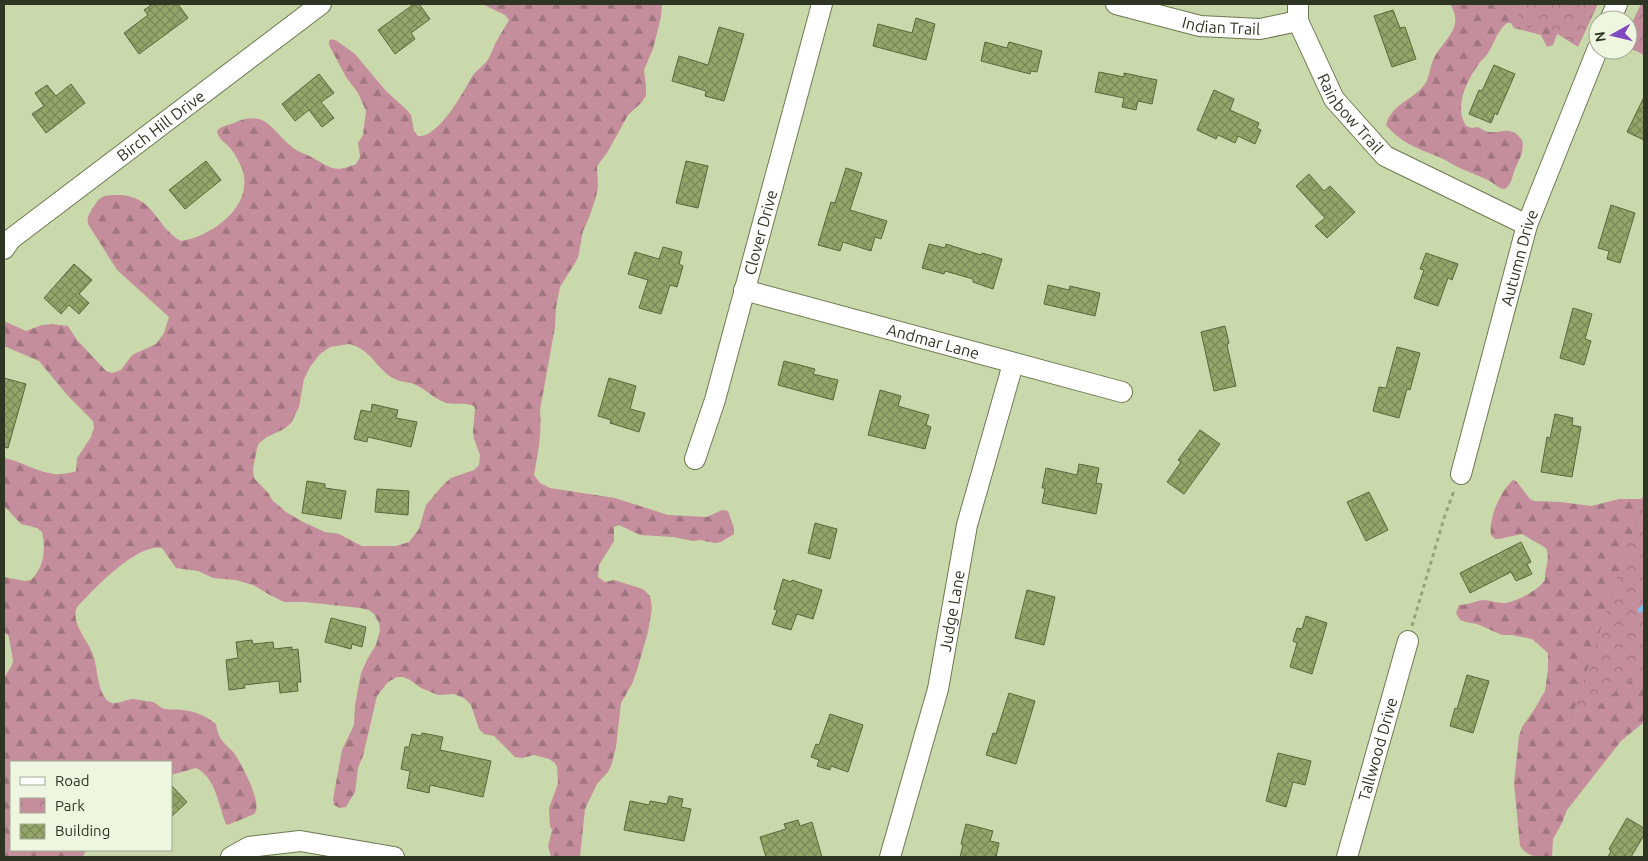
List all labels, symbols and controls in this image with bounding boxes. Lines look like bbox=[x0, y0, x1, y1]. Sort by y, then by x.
north arrow bbox=[1588, 10, 1638, 60]
street label: Indian Trail bbox=[1180, 13, 1261, 38]
text: N bbox=[1591, 31, 1609, 43]
street label: Rainbow Trail bbox=[1314, 70, 1387, 157]
street label: Birch Hill Drive bbox=[113, 87, 208, 165]
street label: Clover Drive bbox=[740, 188, 780, 277]
street label: Autumn Drive bbox=[1497, 207, 1541, 308]
street label: Andmar Lane bbox=[885, 320, 981, 362]
street label: Judge Lane bbox=[936, 569, 968, 653]
street label: Tallwood Drive bbox=[1354, 695, 1401, 803]
legend bbox=[10, 761, 172, 851]
text: Road bbox=[55, 772, 90, 789]
text: Park bbox=[55, 797, 85, 814]
text: Building bbox=[55, 822, 110, 839]

